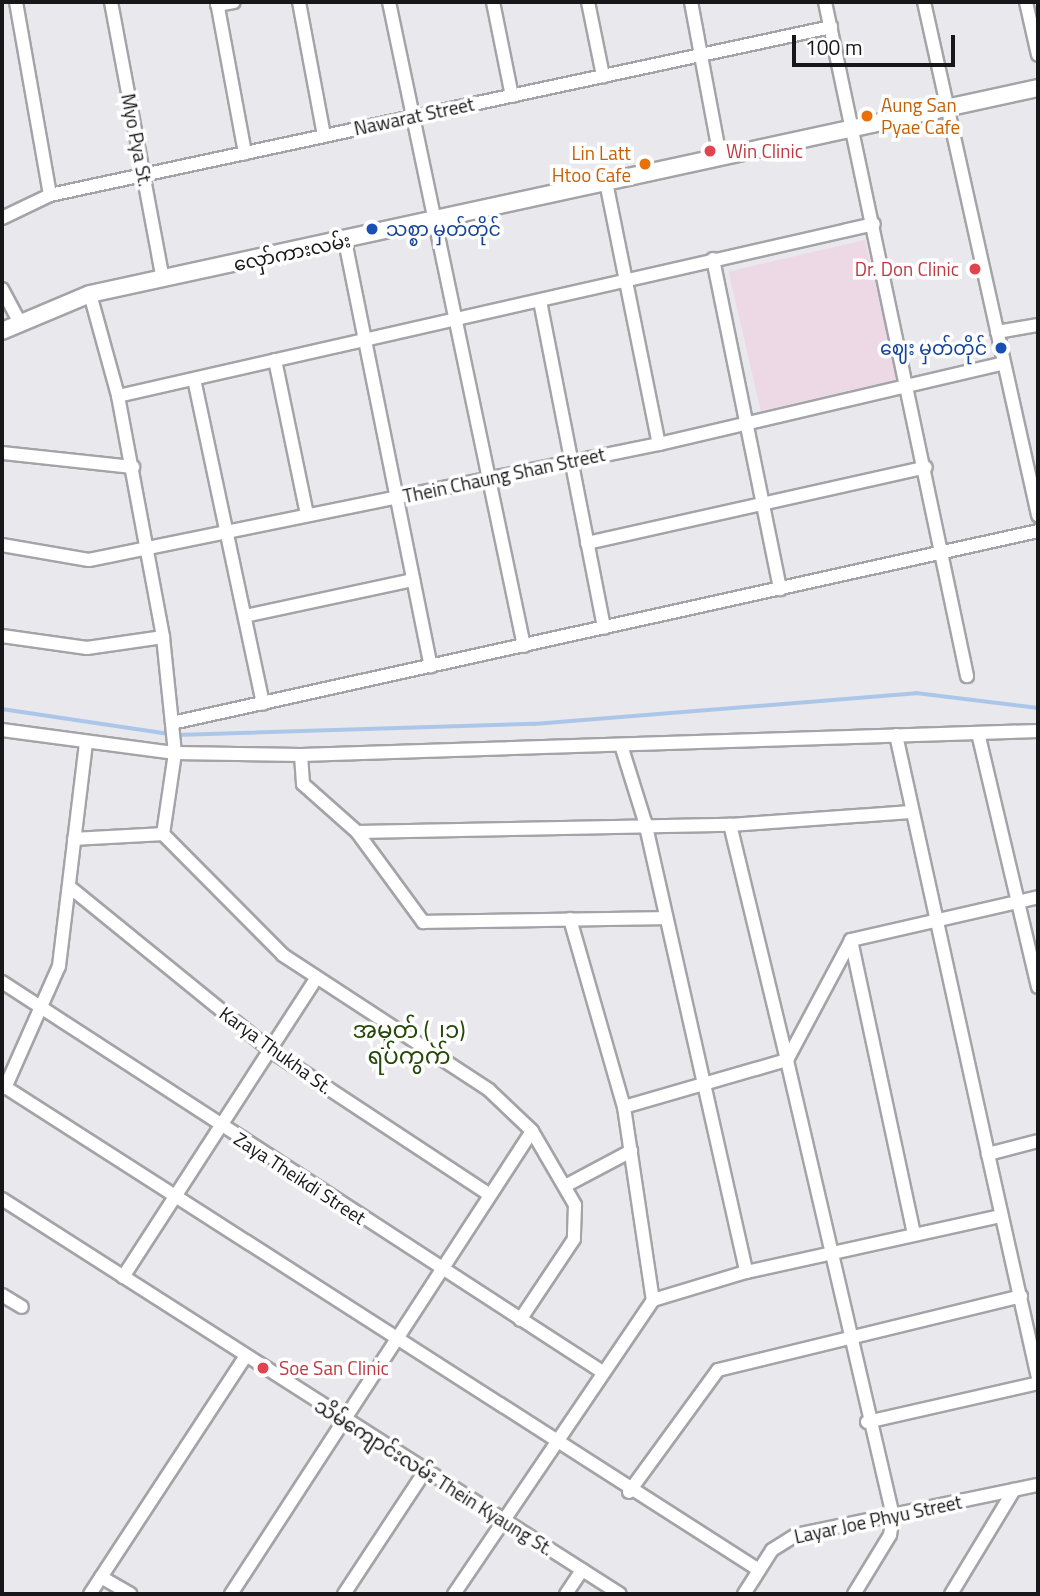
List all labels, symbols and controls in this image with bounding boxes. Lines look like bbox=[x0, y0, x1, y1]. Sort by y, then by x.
scale bar bbox=[795, 21, 958, 65]
text: 100 m bbox=[805, 31, 862, 63]
street label: Myo Pya St. bbox=[117, 92, 157, 188]
street label: Nawarat Street bbox=[352, 92, 476, 140]
place label: Aung San Pyae Cafe bbox=[881, 94, 960, 138]
marker: Aung San Pyae Cafe bbox=[859, 108, 875, 124]
place label: Win Clinic bbox=[726, 140, 803, 162]
marker: Win Clinic bbox=[700, 141, 720, 161]
place label: Lin Latt Htoo Cafe bbox=[552, 142, 631, 186]
marker: Lin Latt Htoo Cafe bbox=[637, 156, 653, 172]
place label: သစ္စာ မှတ်တိုင် bbox=[386, 218, 501, 240]
marker: သစ္စာ မှတ်တိုင် bbox=[364, 221, 380, 237]
street label: လှော်ကားလမ်း bbox=[231, 228, 353, 276]
place label: Dr. Don Clinic bbox=[855, 258, 959, 280]
marker: Dr. Don Clinic bbox=[965, 259, 985, 279]
place label: ဈေး မှတ်တိုင် bbox=[880, 337, 987, 359]
marker: ဈေး မှတ်တိုင် bbox=[993, 340, 1009, 356]
street label: Thein Chaung Shan Street bbox=[401, 442, 607, 508]
street label: Karya Thukha St. bbox=[215, 1001, 337, 1099]
district label: အမှတ် (၂၁) ရပ်ကွက် bbox=[352, 1016, 466, 1070]
street label: Zaya Theikdi Street bbox=[230, 1127, 370, 1229]
place label: Soe San Clinic bbox=[279, 1357, 389, 1379]
marker: Soe San Clinic bbox=[253, 1358, 273, 1378]
street label: သိမ်ကျောင်းလမ်း Thein Kyaung St. bbox=[310, 1394, 558, 1560]
street label: Layar Joe Phyu Street bbox=[792, 1490, 964, 1548]

